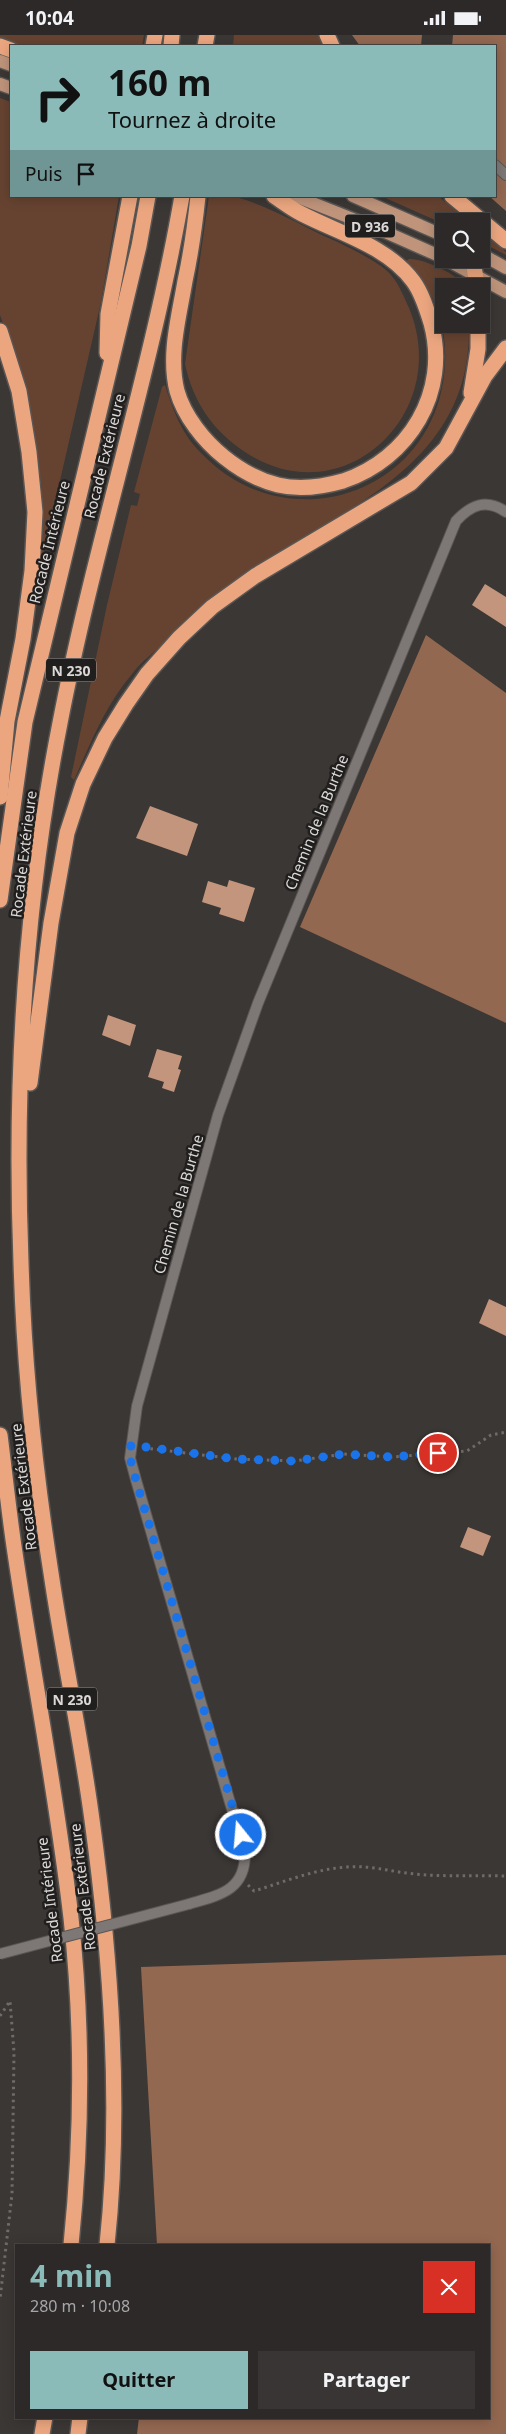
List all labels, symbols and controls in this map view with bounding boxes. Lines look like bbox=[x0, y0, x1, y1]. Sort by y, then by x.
text: 10:04 bbox=[25, 5, 74, 31]
text: 160 m bbox=[108, 59, 211, 106]
icon: right bbox=[25, 65, 90, 130]
text: Tournez à droite bbox=[108, 104, 276, 134]
icon: arrive bbox=[72, 160, 100, 188]
text: Puis bbox=[25, 161, 62, 187]
map controls bbox=[435, 213, 490, 333]
button: search bbox=[435, 213, 490, 268]
road number: D 936 bbox=[345, 215, 395, 237]
button: layers bbox=[435, 278, 490, 333]
street label: Rocade Extérieure bbox=[79, 392, 129, 520]
street label: Rocade Intérieure bbox=[24, 478, 74, 606]
road number: N 230 bbox=[46, 659, 96, 681]
street label: Chemin de la Burthe bbox=[280, 751, 352, 893]
street label: Rocade Extérieure bbox=[5, 789, 41, 919]
street label: Chemin de la Burthe bbox=[148, 1132, 208, 1276]
street label: Rocade Extérieure bbox=[5, 1422, 41, 1552]
pin bbox=[417, 1432, 459, 1474]
icon: arrive bbox=[424, 1439, 452, 1467]
road number: N 230 bbox=[47, 1687, 97, 1711]
position arrow bbox=[214, 1808, 266, 1860]
street label: Rocade Extérieure bbox=[64, 1822, 100, 1952]
street label: Rocade Intérieure bbox=[31, 1836, 67, 1964]
text: 4 min bbox=[30, 2255, 113, 2296]
button: close bbox=[423, 2261, 475, 2313]
text: 280 m · 10:08 bbox=[30, 2295, 130, 2317]
button: Quitter bbox=[30, 2351, 248, 2409]
button: Partager bbox=[258, 2351, 475, 2409]

